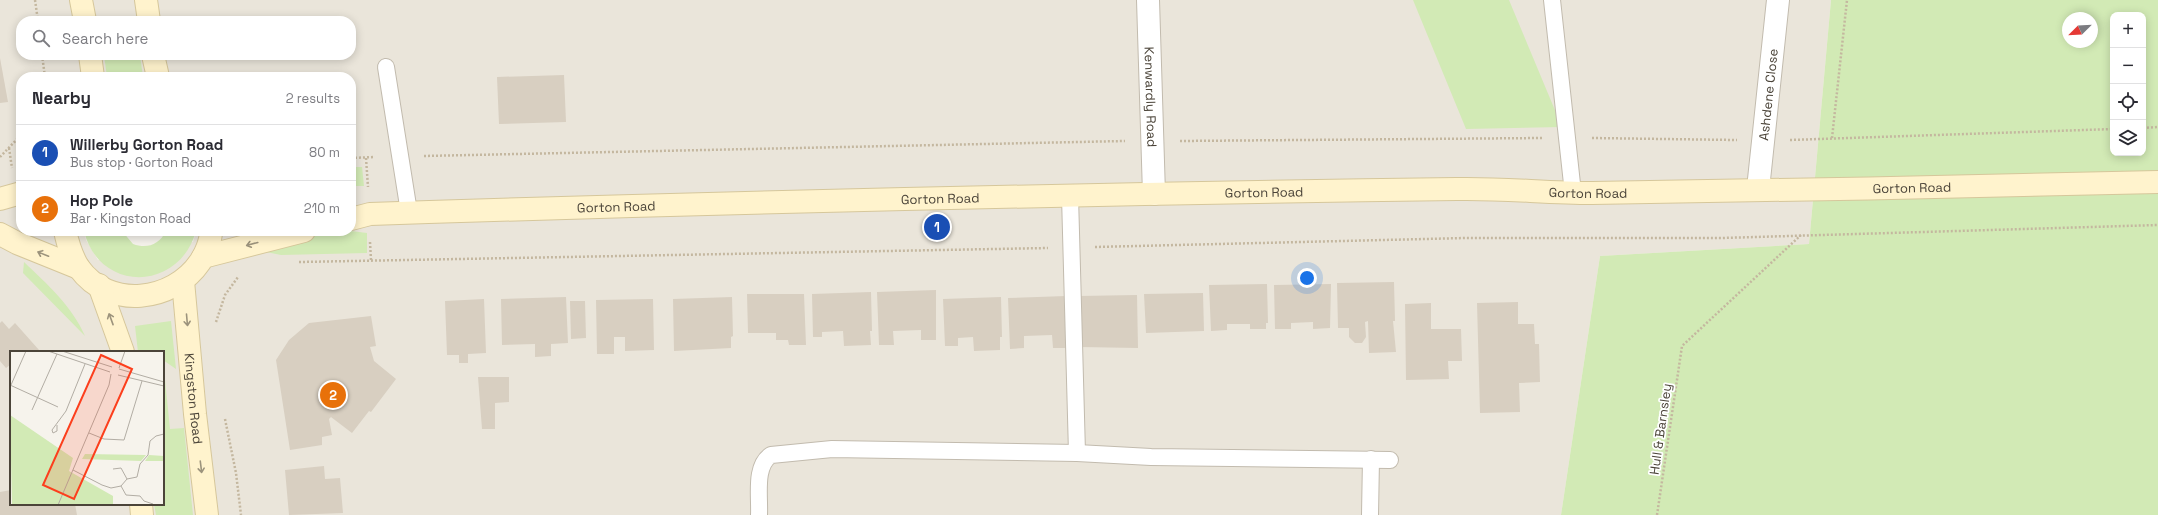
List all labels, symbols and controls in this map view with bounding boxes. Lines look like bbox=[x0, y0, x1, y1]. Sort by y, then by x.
north arrow bbox=[2062, 12, 2098, 48]
map controls bbox=[2110, 12, 2146, 156]
button: + bbox=[2110, 12, 2146, 48]
search box bbox=[16, 16, 356, 60]
icon: search bbox=[30, 27, 52, 49]
text: Search here bbox=[62, 29, 148, 48]
street label: Kenwardly Road bbox=[1140, 46, 1161, 147]
street label: Ashdene Close bbox=[1755, 48, 1782, 141]
button: − bbox=[2110, 48, 2146, 84]
button: locate bbox=[2110, 84, 2146, 120]
text: Nearby bbox=[32, 87, 91, 109]
text: 2 results bbox=[286, 90, 340, 107]
button: layers bbox=[2110, 120, 2146, 156]
text: Willerby Gorton Road bbox=[70, 135, 223, 154]
text: 1 bbox=[42, 144, 48, 161]
text: 80 m bbox=[309, 144, 340, 161]
text: Bus stop · Gorton Road bbox=[70, 154, 213, 171]
street label: Gorton Road bbox=[1872, 179, 1951, 197]
street label: Gorton Road bbox=[1225, 183, 1304, 202]
street label: Gorton Road bbox=[1548, 184, 1627, 202]
street label: Gorton Road bbox=[901, 189, 980, 208]
text: Hop Pole bbox=[70, 191, 133, 210]
street label: Gorton Road bbox=[577, 197, 656, 217]
text: 2 bbox=[41, 200, 49, 217]
text: 210 m bbox=[304, 200, 340, 217]
text: Bar · Kingston Road bbox=[70, 210, 191, 227]
pin: 1 bbox=[924, 212, 950, 242]
one-way arrow bbox=[246, 241, 259, 249]
one-way arrow bbox=[38, 249, 50, 257]
your location bbox=[1297, 268, 1317, 288]
one-way arrow bbox=[106, 313, 114, 325]
one-way arrow bbox=[183, 313, 190, 326]
inset map bbox=[10, 351, 164, 505]
street label: Kingston Road bbox=[181, 352, 206, 445]
pin: 2 bbox=[320, 380, 346, 410]
street label: Hull & Barnsley bbox=[1646, 382, 1675, 476]
one-way arrow bbox=[197, 460, 205, 473]

